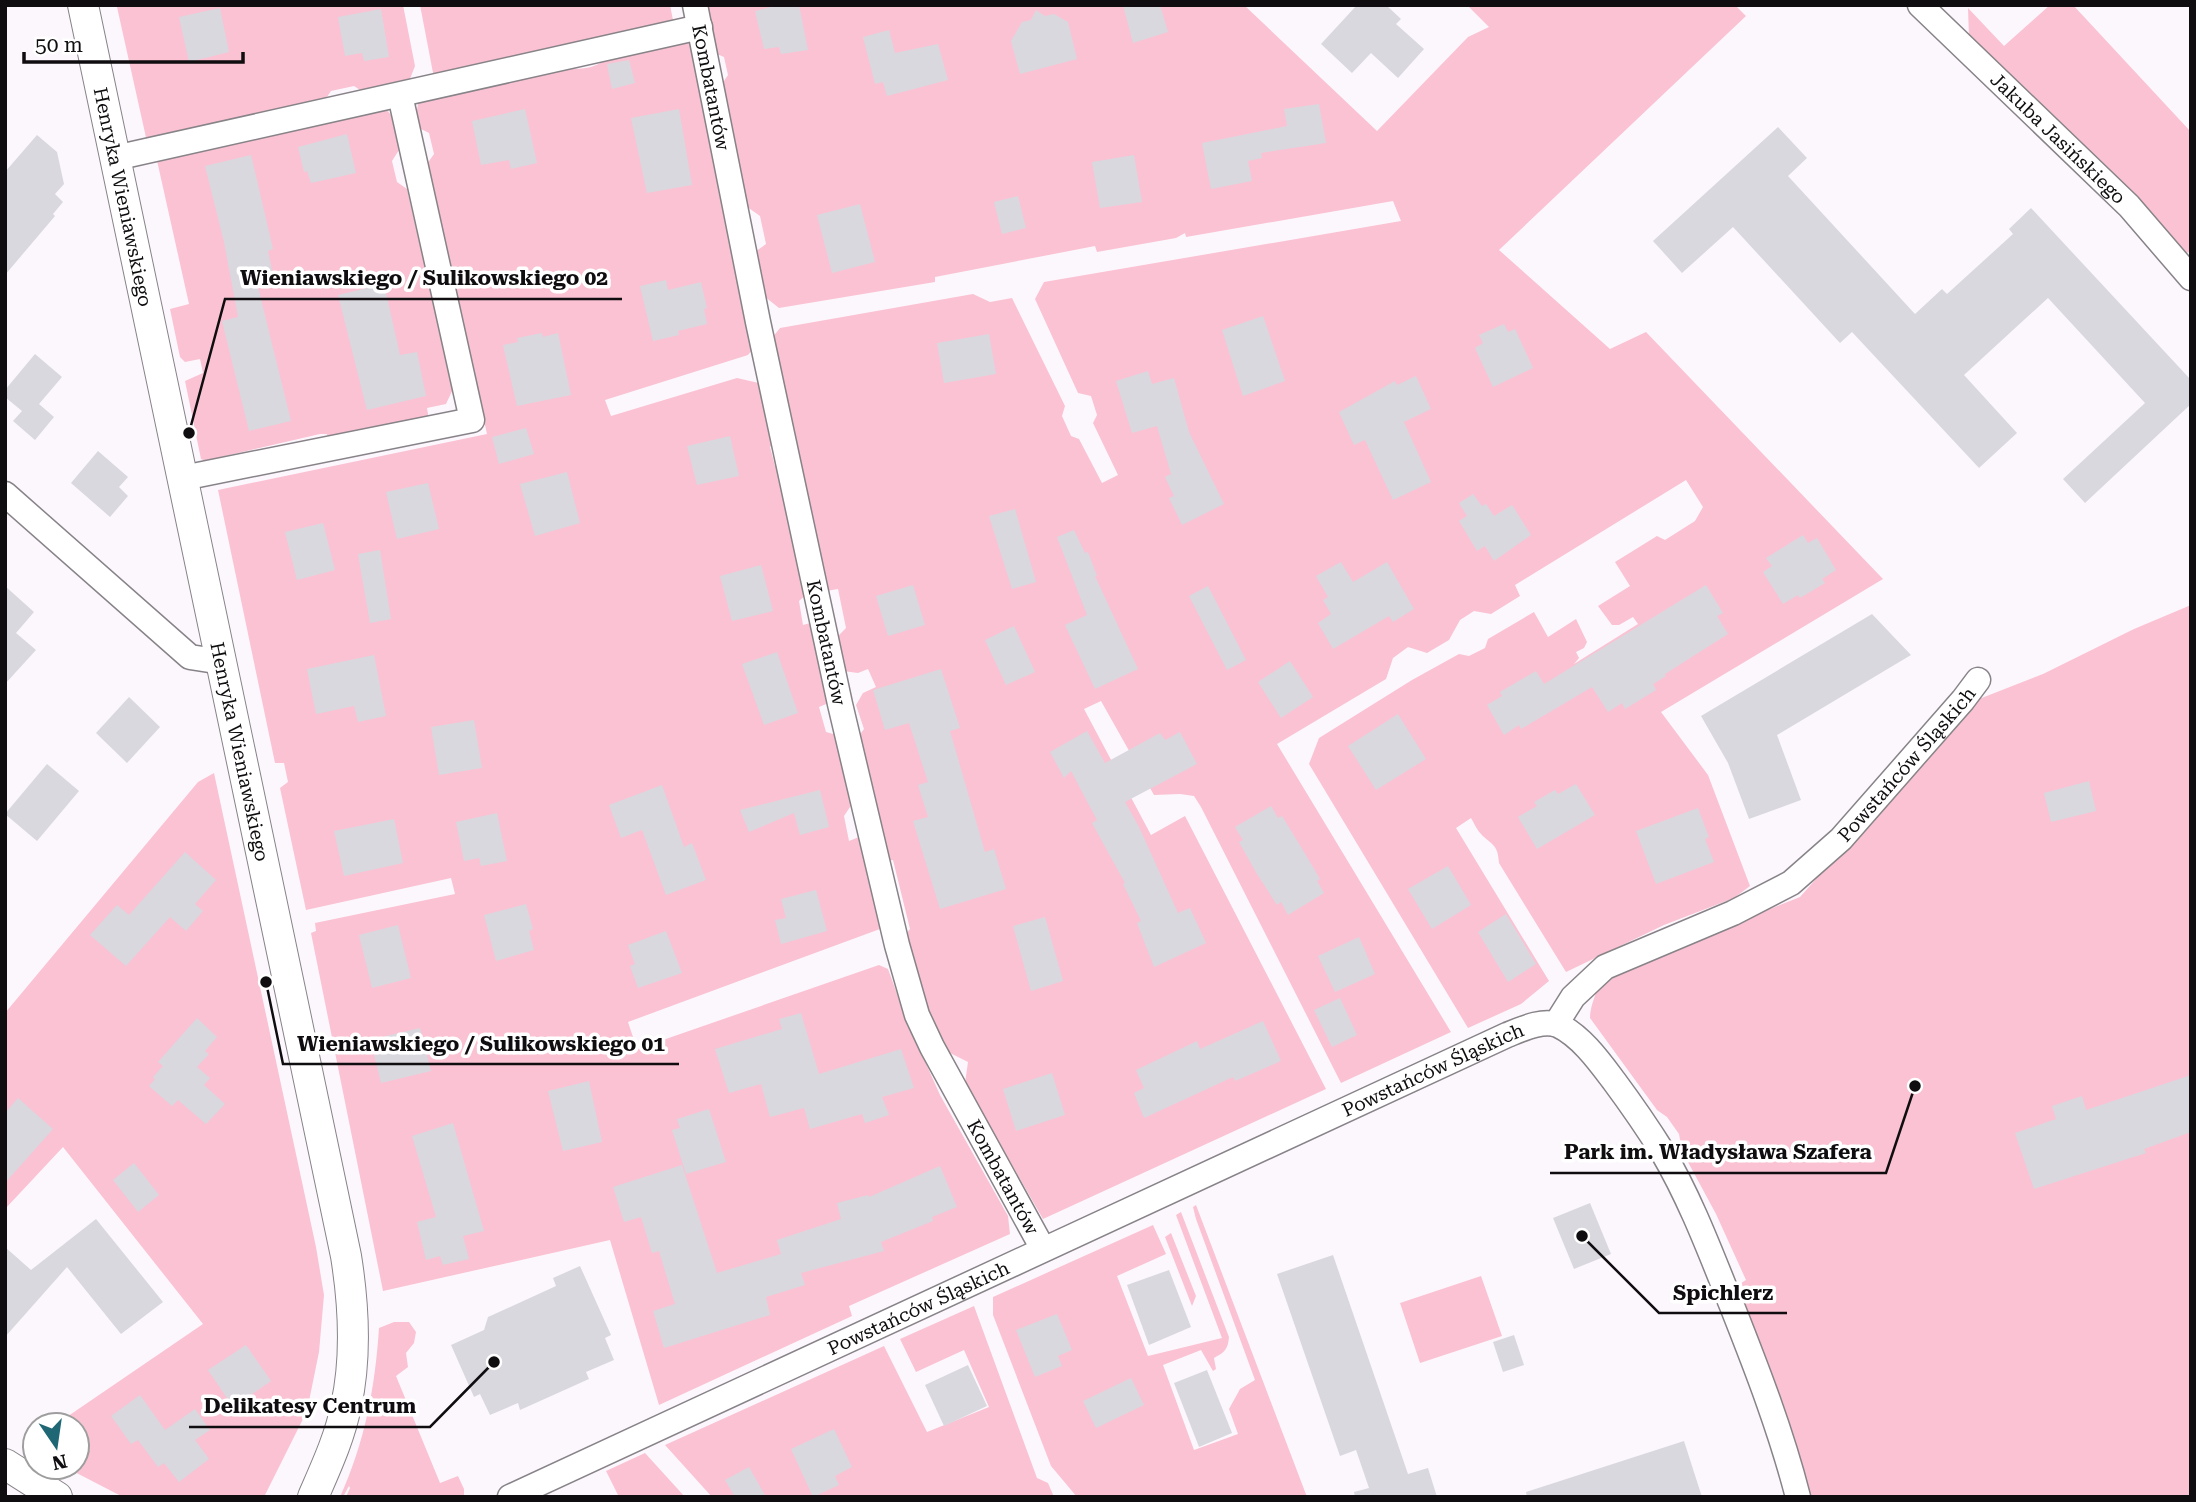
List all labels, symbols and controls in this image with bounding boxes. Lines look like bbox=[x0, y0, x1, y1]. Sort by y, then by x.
scale bar bbox=[24, 21, 243, 65]
street label: Kombatantów bbox=[688, 22, 735, 153]
text: 50 m bbox=[35, 33, 83, 57]
street label: Jakuba Jasińskiego bbox=[1986, 68, 2131, 208]
street label: Henryka Wieniawskiego bbox=[89, 85, 158, 308]
callout: Wieniawskiego / Sulikowskiego 02 bbox=[225, 257, 622, 299]
text: Wieniawskiego / Sulikowskiego 02 bbox=[240, 266, 608, 290]
street label: Kombatantów bbox=[802, 578, 852, 708]
street label: Henryka Wieniawskiego bbox=[206, 640, 274, 863]
street label: Powstańców Śląskich bbox=[1833, 682, 1980, 846]
street label: Powstańców Śląskich bbox=[1338, 1018, 1527, 1121]
callout: Wieniawskiego / Sulikowskiego 01 bbox=[283, 1022, 679, 1064]
text: Wieniawskiego / Sulikowskiego 01 bbox=[297, 1032, 665, 1056]
street label: Kombatantów bbox=[963, 1115, 1044, 1239]
callout: Park im. Władysława Szafera bbox=[1550, 1131, 1886, 1173]
text: Park im. Władysława Szafera bbox=[1564, 1140, 1873, 1164]
street label: Powstańców Śląskich bbox=[824, 1256, 1013, 1360]
callout: Spichlerz bbox=[1659, 1271, 1787, 1313]
text: Spichlerz bbox=[1673, 1281, 1773, 1305]
callout: Delikatesy Centrum bbox=[189, 1385, 430, 1427]
text: Delikatesy Centrum bbox=[204, 1394, 416, 1418]
north arrow bbox=[21, 1411, 91, 1481]
text: N bbox=[50, 1449, 69, 1475]

